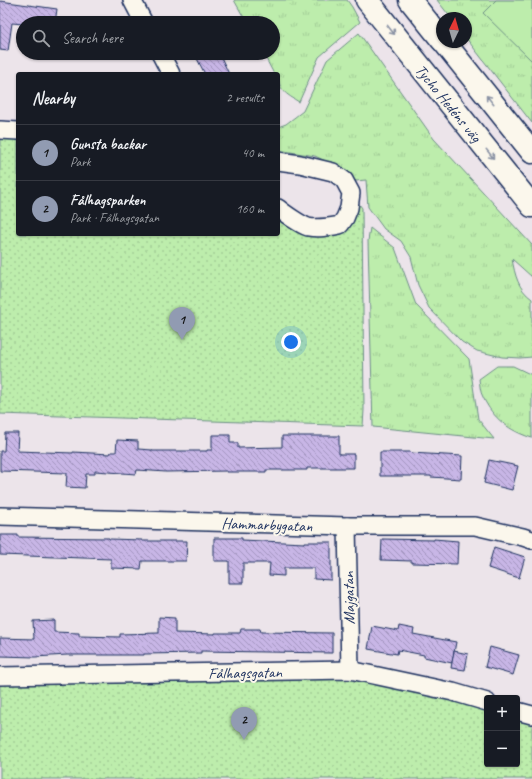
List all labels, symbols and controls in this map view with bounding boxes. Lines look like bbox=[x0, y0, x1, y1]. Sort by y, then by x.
north arrow bbox=[436, 12, 472, 48]
search box bbox=[16, 16, 280, 60]
one-way arrow bbox=[387, 25, 396, 36]
icon: search bbox=[30, 27, 52, 49]
text: Search here bbox=[62, 29, 123, 48]
street label: Tycho Hedéns väg bbox=[411, 61, 487, 148]
text: Nearby bbox=[32, 88, 75, 109]
text: 2 results bbox=[226, 90, 264, 106]
one-way arrow bbox=[486, 95, 495, 105]
text: Gunsta backar bbox=[70, 135, 146, 154]
text: 1 bbox=[42, 145, 48, 161]
text: 40 m bbox=[242, 145, 264, 161]
one-way arrow bbox=[486, 148, 494, 159]
text: Park bbox=[70, 154, 91, 170]
text: Fålhagsparken bbox=[70, 191, 145, 210]
text: 2 bbox=[42, 201, 48, 217]
text: 160 m bbox=[236, 201, 264, 217]
text: Park · Fålhagsgatan bbox=[70, 210, 159, 226]
pin: 1 bbox=[169, 307, 195, 340]
your location bbox=[281, 332, 301, 352]
street label: Hammarbygatan bbox=[221, 513, 314, 537]
street label: Majgatan bbox=[339, 571, 359, 625]
street label: Fålhagsgatan bbox=[208, 662, 283, 684]
map controls bbox=[484, 695, 520, 767]
button: + bbox=[484, 695, 520, 731]
pin: 2 bbox=[231, 707, 257, 740]
button: − bbox=[484, 731, 520, 767]

